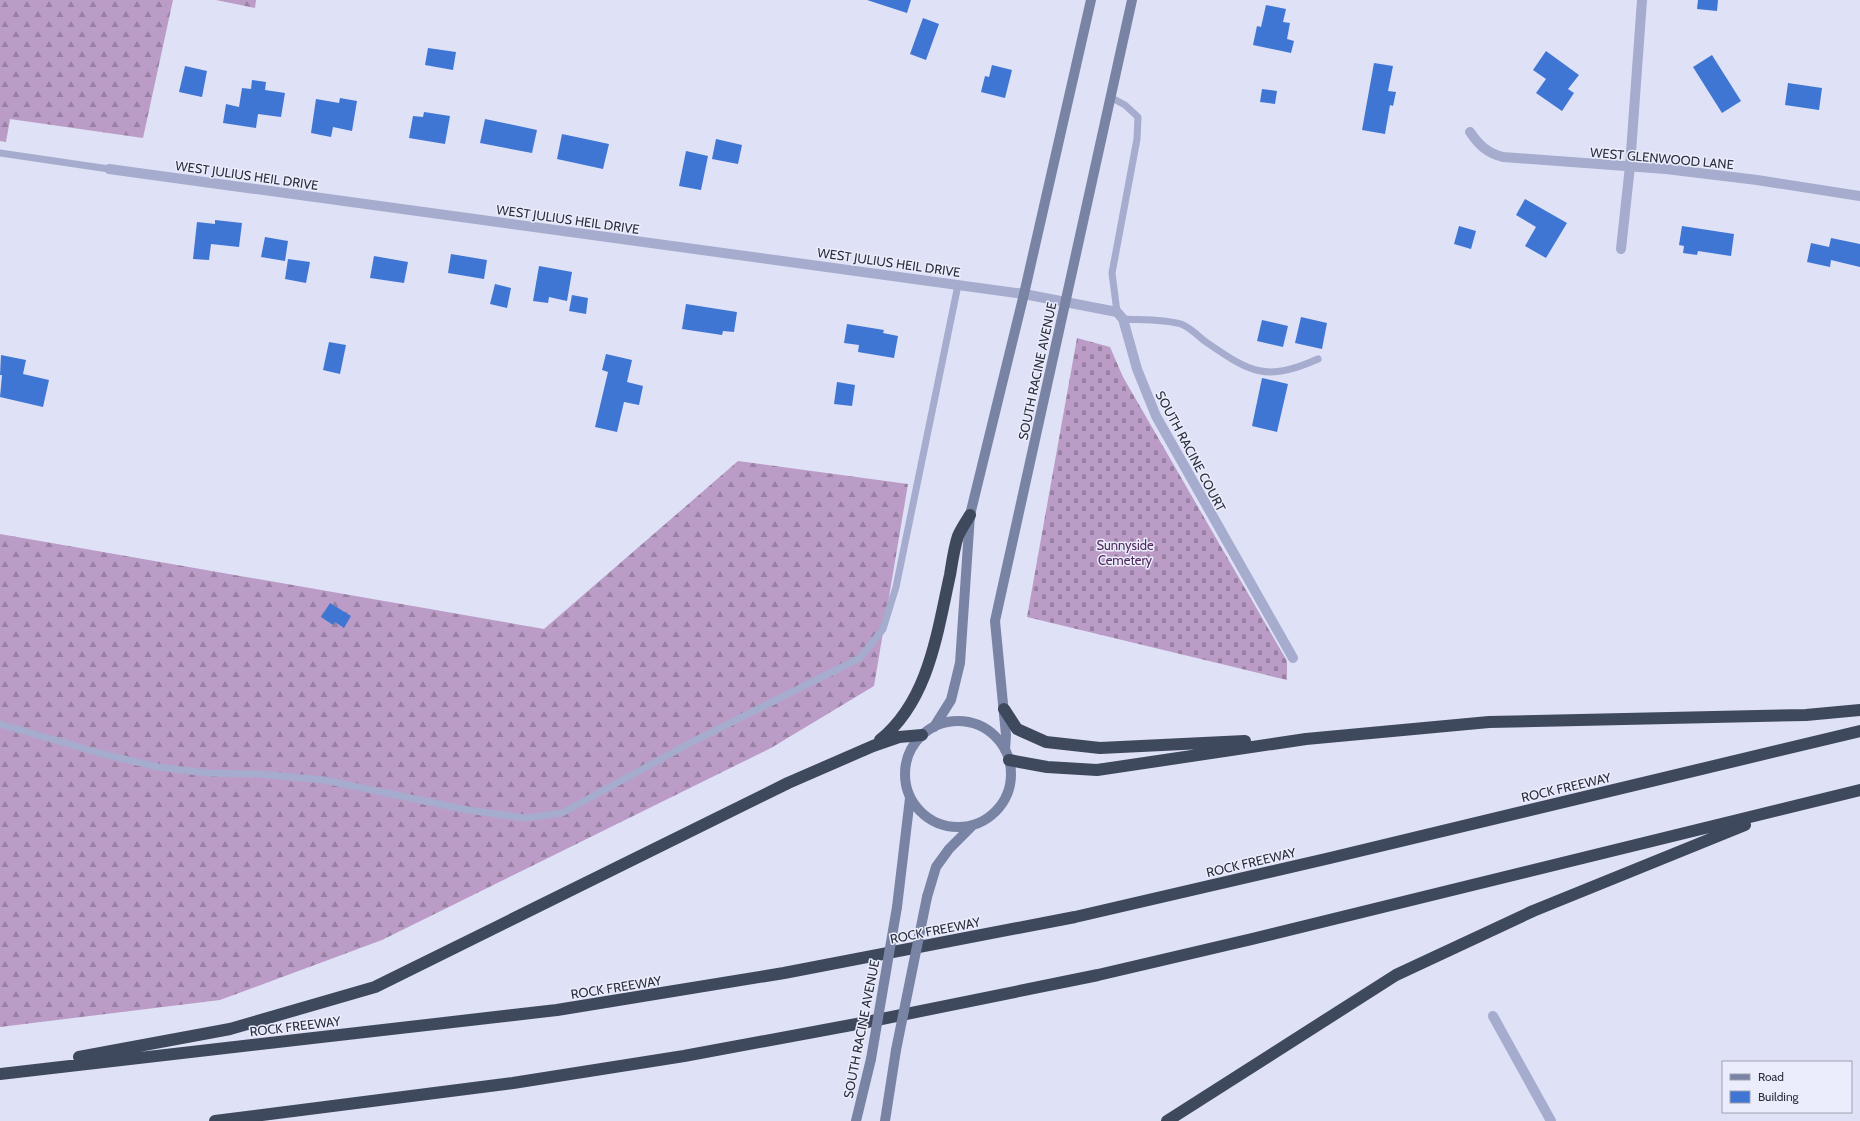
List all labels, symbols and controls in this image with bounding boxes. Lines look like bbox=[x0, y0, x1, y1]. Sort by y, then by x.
street label: WEST GLENWOOD LANE bbox=[1590, 144, 1734, 172]
street label: WEST JULIUS HEIL DRIVE bbox=[174, 157, 320, 193]
street label: WEST JULIUS HEIL DRIVE bbox=[495, 201, 641, 237]
street label: WEST JULIUS HEIL DRIVE bbox=[816, 244, 962, 280]
street label: SOUTH RACINE AVENUE bbox=[1015, 301, 1059, 441]
street label: SOUTH RACINE COURT bbox=[1152, 388, 1230, 514]
park label: Sunnyside Cemetery bbox=[1096, 537, 1154, 568]
street label: ROCK FREEWAY bbox=[1520, 769, 1613, 805]
street label: ROCK FREEWAY bbox=[1205, 844, 1298, 880]
street label: ROCK FREEWAY bbox=[889, 913, 982, 947]
street label: SOUTH RACINE AVENUE bbox=[840, 958, 882, 1100]
street label: ROCK FREEWAY bbox=[570, 972, 663, 1002]
street label: ROCK FREEWAY bbox=[249, 1012, 342, 1040]
legend bbox=[1722, 1061, 1852, 1113]
text: Road bbox=[1758, 1069, 1784, 1084]
text: Building bbox=[1758, 1089, 1800, 1104]

